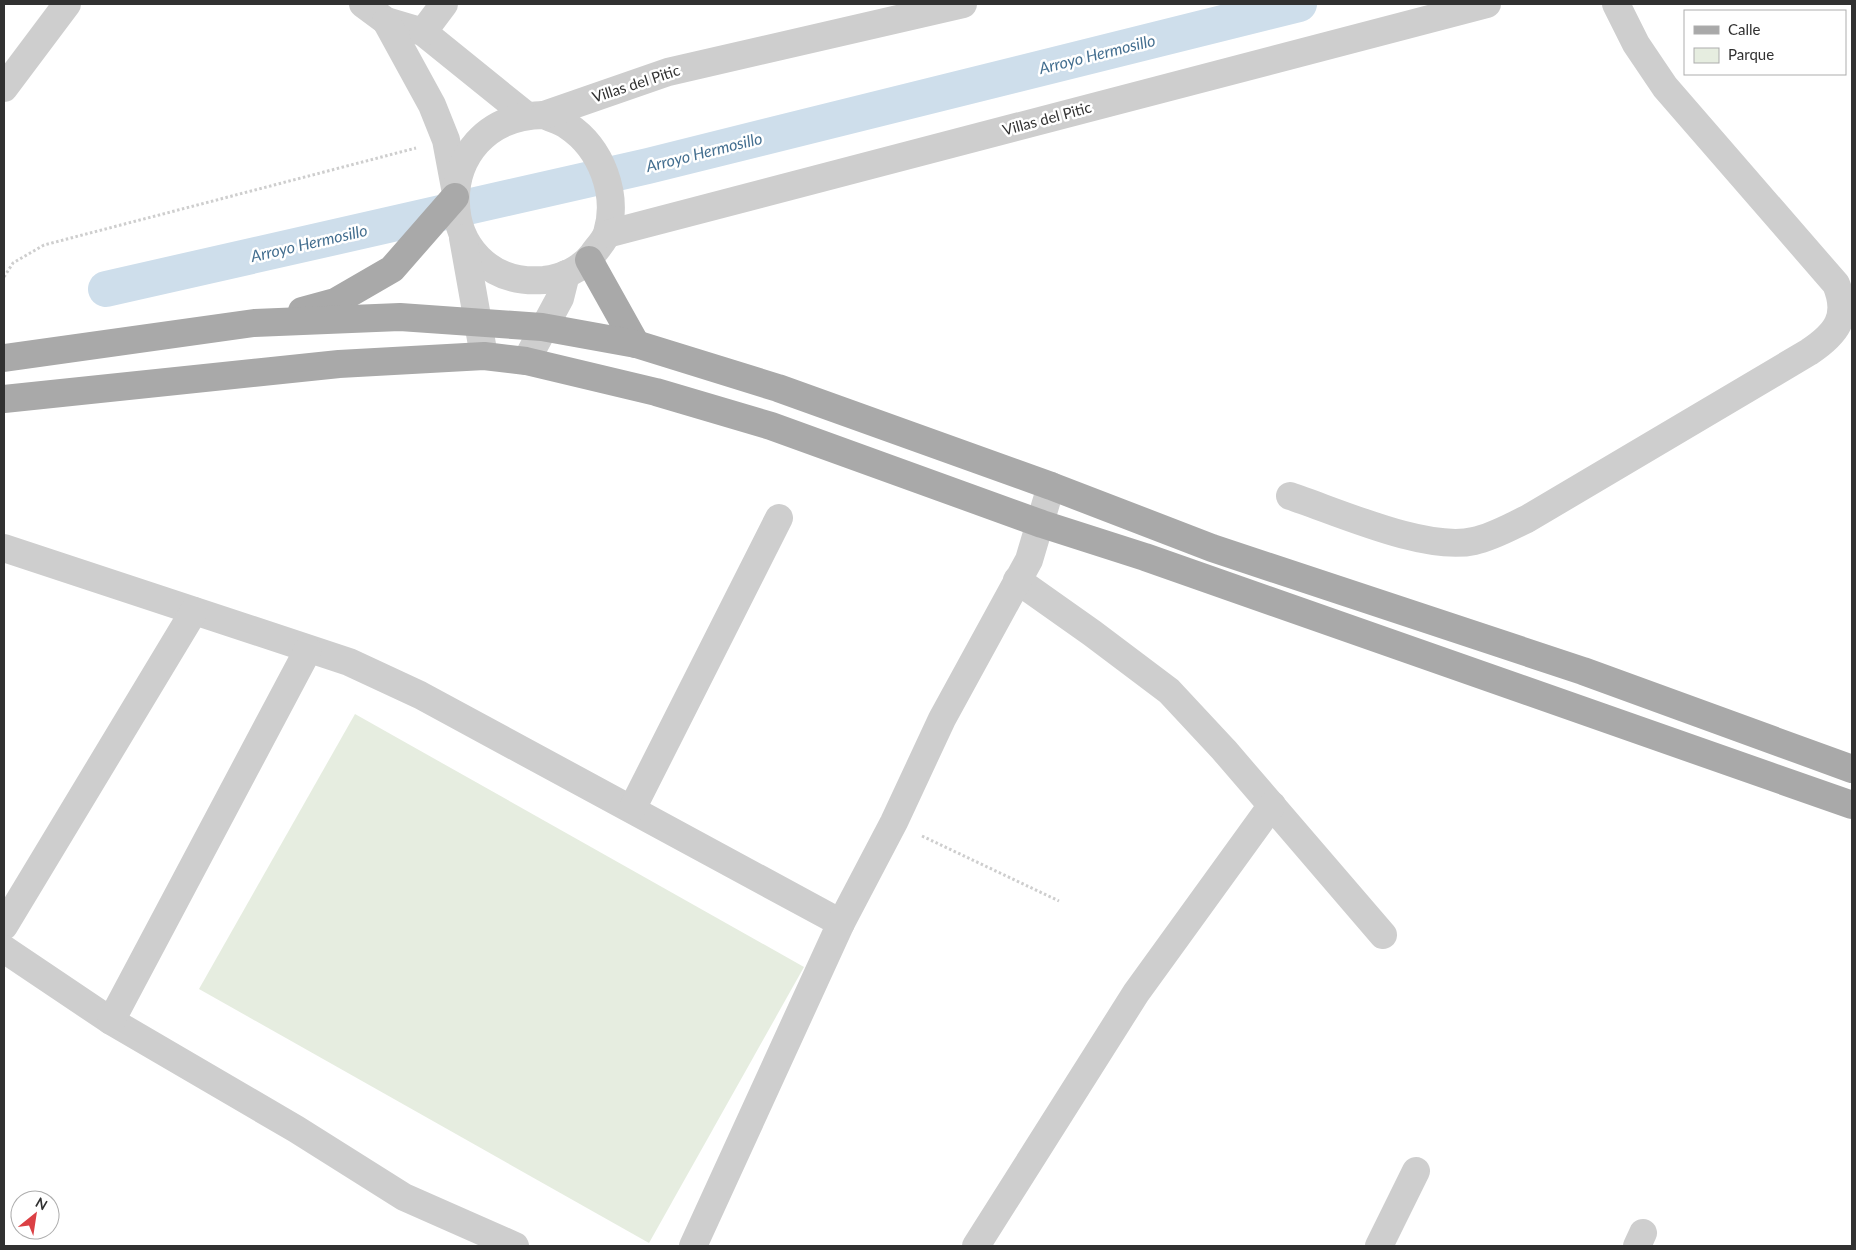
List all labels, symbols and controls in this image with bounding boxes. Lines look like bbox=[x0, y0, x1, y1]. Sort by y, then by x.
legend bbox=[1684, 10, 1846, 75]
text: Calle bbox=[1728, 20, 1761, 38]
water label: Arroyo Hermosillo bbox=[1036, 30, 1157, 77]
text: Parque bbox=[1728, 45, 1774, 63]
street label: Villas del Pitic bbox=[589, 60, 682, 106]
street label: Villas del Pitic bbox=[1000, 98, 1093, 139]
water label: Arroyo Hermosillo bbox=[643, 128, 764, 175]
water label: Arroyo Hermosillo bbox=[248, 220, 369, 265]
north arrow bbox=[10, 1190, 60, 1240]
text: N bbox=[33, 1193, 51, 1213]

